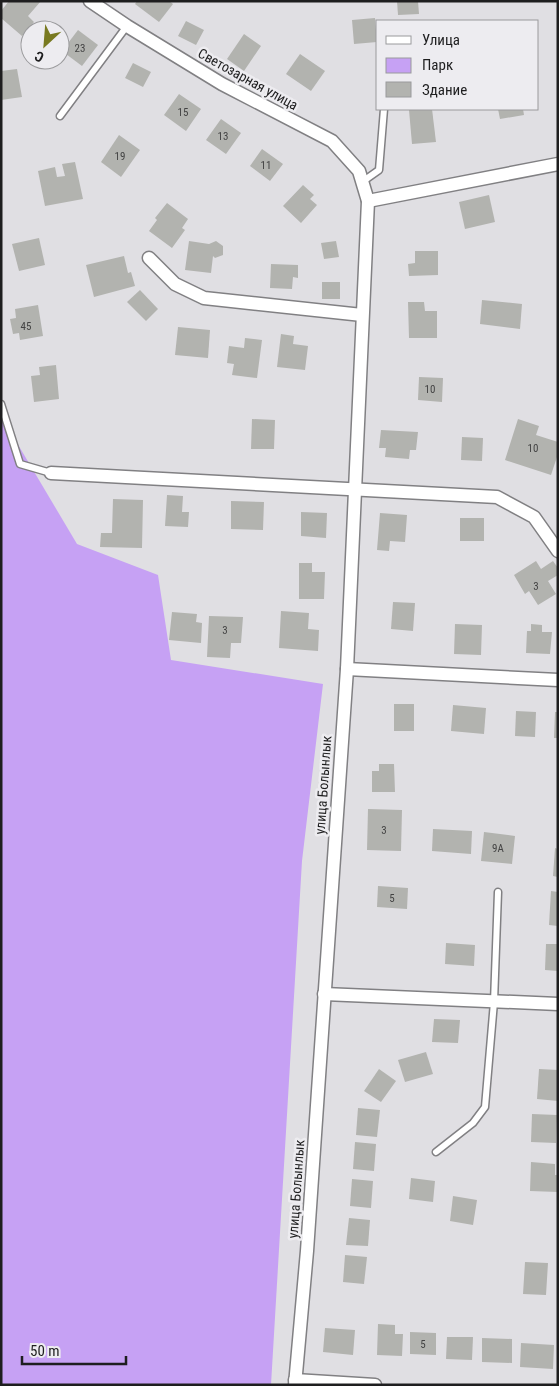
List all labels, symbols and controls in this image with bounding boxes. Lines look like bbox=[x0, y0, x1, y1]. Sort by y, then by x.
north arrow bbox=[20, 20, 70, 70]
legend bbox=[376, 20, 539, 110]
text: Улица bbox=[422, 31, 460, 49]
house number: 23 bbox=[75, 42, 85, 55]
street label: Светозарная улица bbox=[195, 45, 301, 113]
text: С bbox=[32, 48, 46, 66]
text: Парк bbox=[422, 56, 453, 74]
text: Здание bbox=[422, 81, 467, 99]
house number: 15 bbox=[178, 106, 188, 119]
house number: 13 bbox=[218, 130, 228, 143]
house number: 19 bbox=[115, 150, 125, 163]
house number: 11 bbox=[261, 159, 271, 172]
house number: 45 bbox=[21, 320, 31, 333]
house number: 10 bbox=[425, 383, 435, 396]
house number: 10 bbox=[528, 442, 538, 455]
house number: 3 bbox=[533, 580, 539, 593]
house number: 3 bbox=[222, 624, 228, 637]
street label: улица Болынлык bbox=[312, 735, 334, 835]
house number: 3 bbox=[381, 824, 387, 837]
house number: 9А bbox=[492, 842, 505, 855]
house number: 5 bbox=[389, 892, 395, 905]
street label: улица Болынлык bbox=[285, 1139, 307, 1239]
scale bar bbox=[22, 1334, 126, 1366]
house number: 5 bbox=[420, 1338, 426, 1351]
text: 50 m bbox=[30, 1342, 60, 1360]

